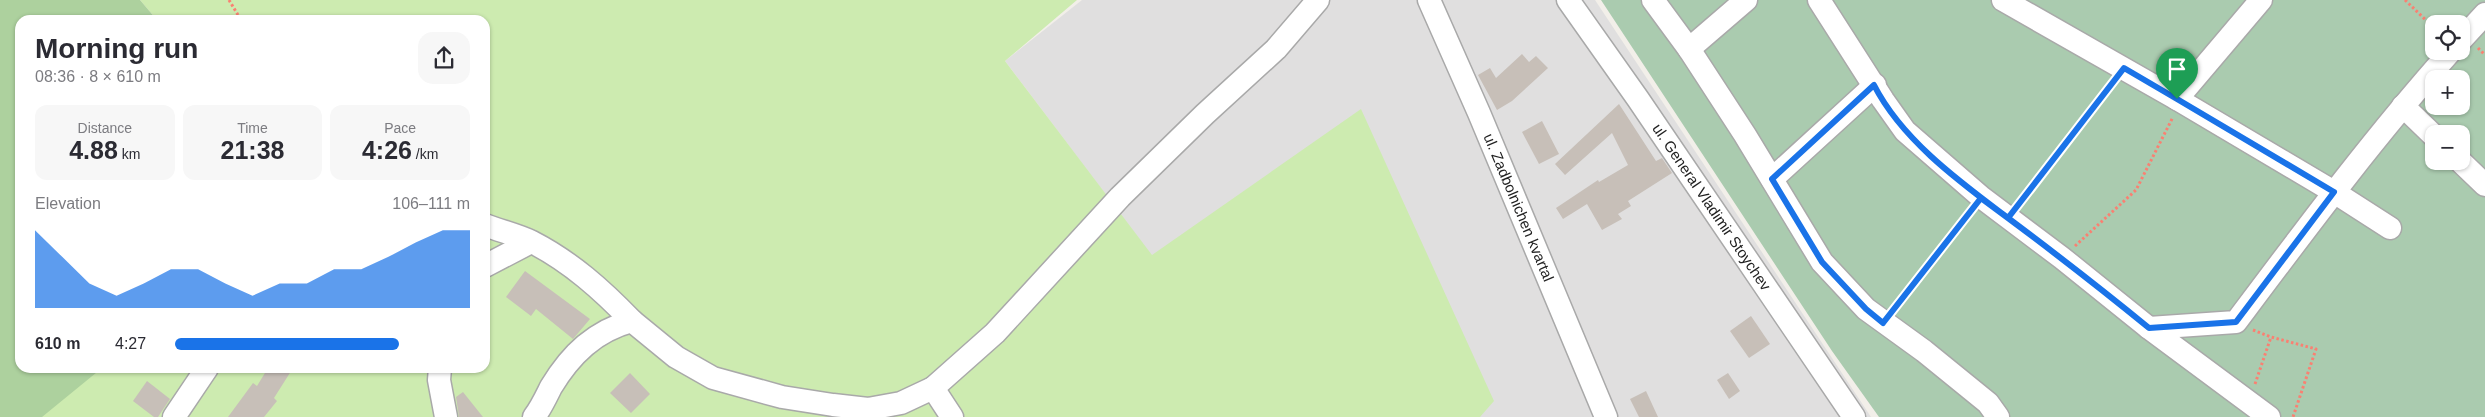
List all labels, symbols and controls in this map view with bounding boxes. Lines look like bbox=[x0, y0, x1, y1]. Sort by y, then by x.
map controls bbox=[2425, 15, 2470, 170]
button: locate bbox=[2425, 15, 2470, 60]
button: share bbox=[418, 32, 470, 84]
text: Morning run bbox=[35, 33, 198, 64]
pin bbox=[2156, 48, 2198, 99]
icon: arrive bbox=[2163, 55, 2191, 83]
text: 08:36 · 8 × 610 m bbox=[35, 68, 161, 85]
button: + bbox=[2425, 70, 2470, 115]
text: Distance bbox=[78, 120, 132, 136]
text: Time bbox=[237, 120, 268, 136]
text: Pace bbox=[384, 120, 416, 136]
street label: ul. General Vladimir Stoychev bbox=[1649, 120, 1775, 294]
button: − bbox=[2425, 125, 2470, 170]
street label: ul. Zadbolnichen kvartal bbox=[1481, 131, 1557, 284]
text: 4.88 bbox=[69, 136, 118, 164]
text: 21:38 bbox=[221, 136, 284, 164]
text: 4:26 bbox=[362, 136, 412, 164]
text: km bbox=[118, 146, 140, 162]
text: /km bbox=[412, 146, 438, 162]
text: Elevation bbox=[35, 195, 101, 212]
text: 106–111 m bbox=[392, 195, 470, 212]
text: 610 m bbox=[35, 335, 80, 352]
text: 4:27 bbox=[115, 335, 146, 352]

